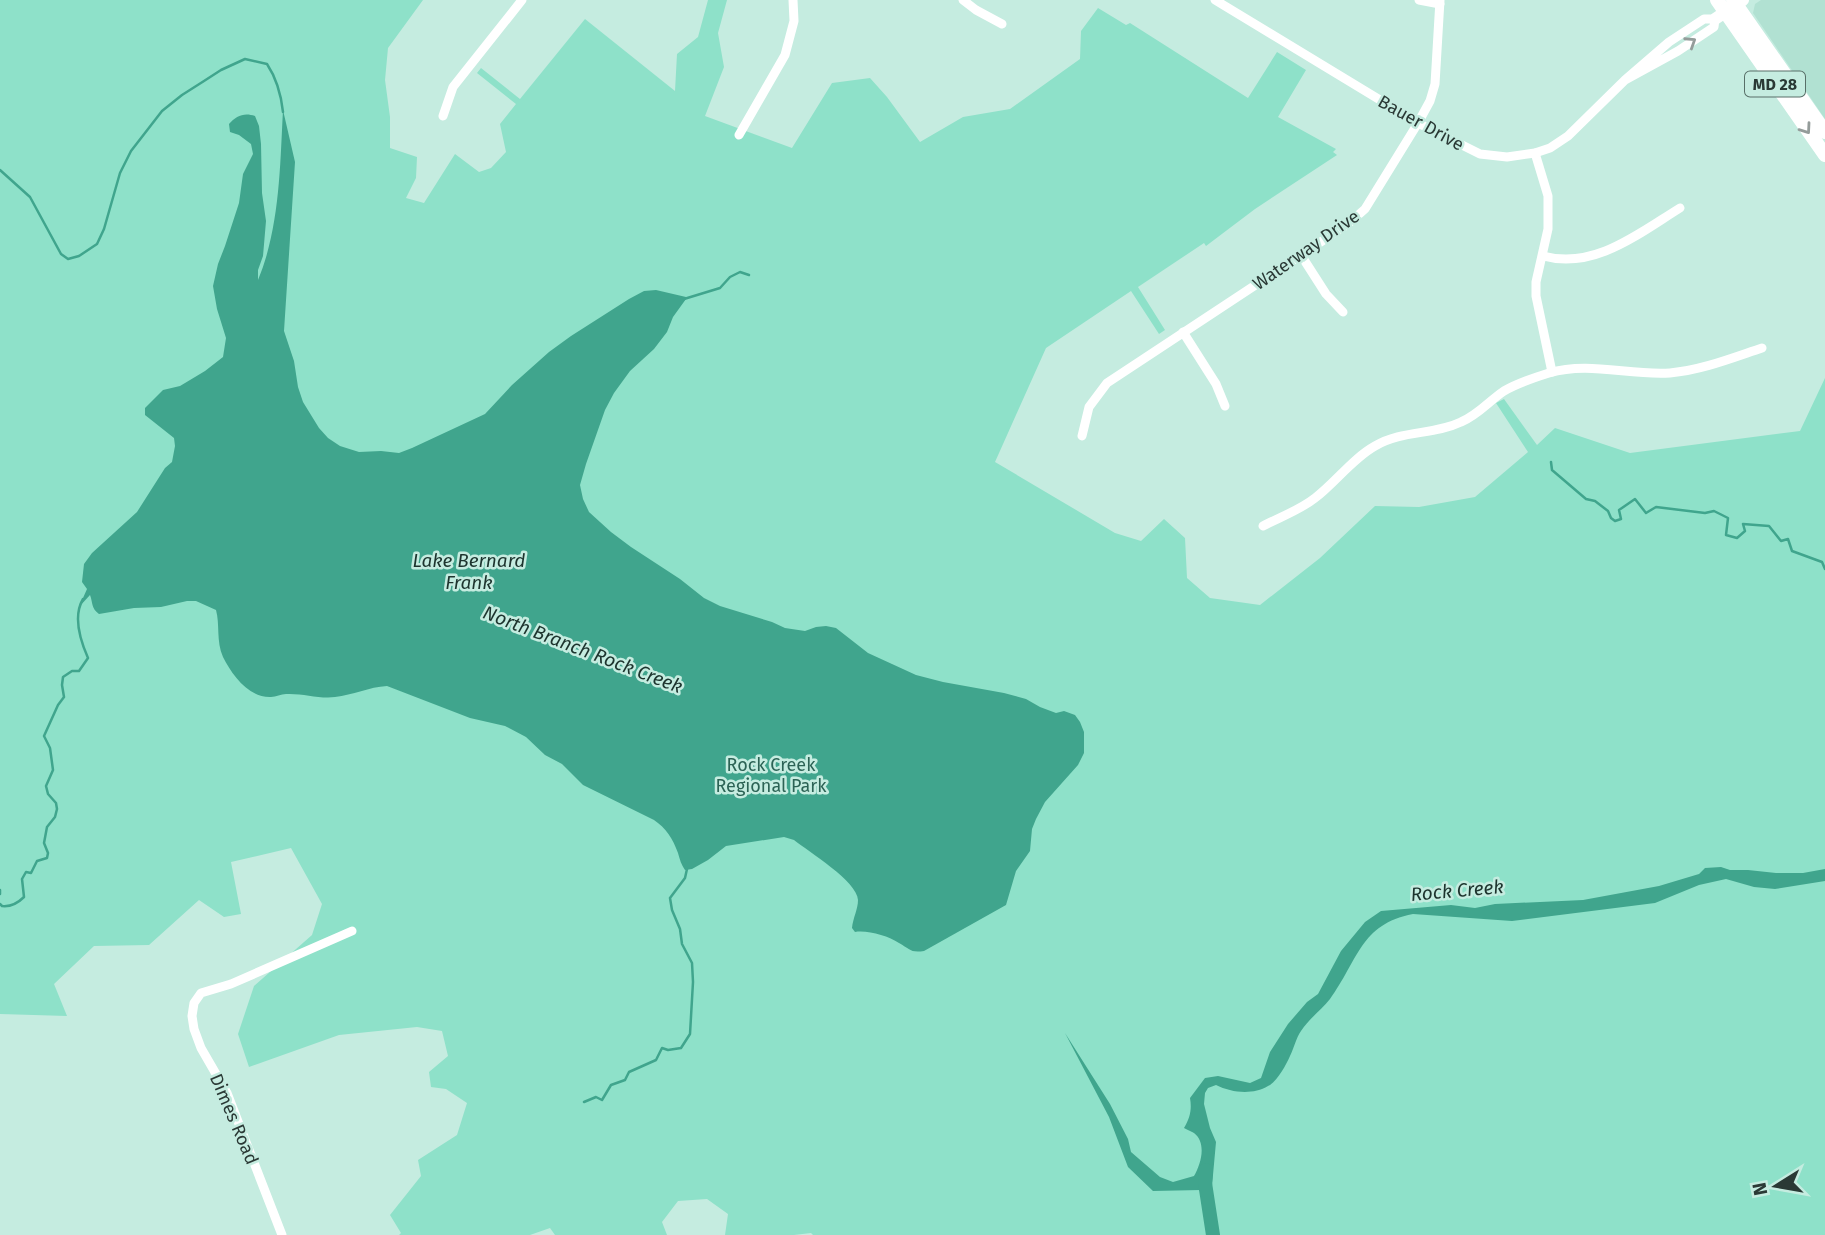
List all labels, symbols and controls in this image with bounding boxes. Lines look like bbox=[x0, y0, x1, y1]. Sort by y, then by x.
one-way arrow bbox=[1683, 38, 1696, 51]
road number: MD 28 bbox=[1745, 72, 1805, 96]
street label: Bauer Drive bbox=[1374, 90, 1468, 156]
one-way arrow bbox=[1798, 121, 1811, 134]
street label: Waterway Drive bbox=[1248, 205, 1364, 295]
water label: Lake Bernard Frank bbox=[413, 549, 525, 594]
water label: North Branch Rock Creek bbox=[480, 601, 686, 698]
park label: Rock Creek Regional Park bbox=[715, 754, 827, 797]
water label: Rock Creek bbox=[1410, 875, 1504, 906]
street label: Dimes Road bbox=[205, 1070, 263, 1168]
north arrow bbox=[1741, 1151, 1811, 1221]
text: N bbox=[1747, 1181, 1772, 1198]

